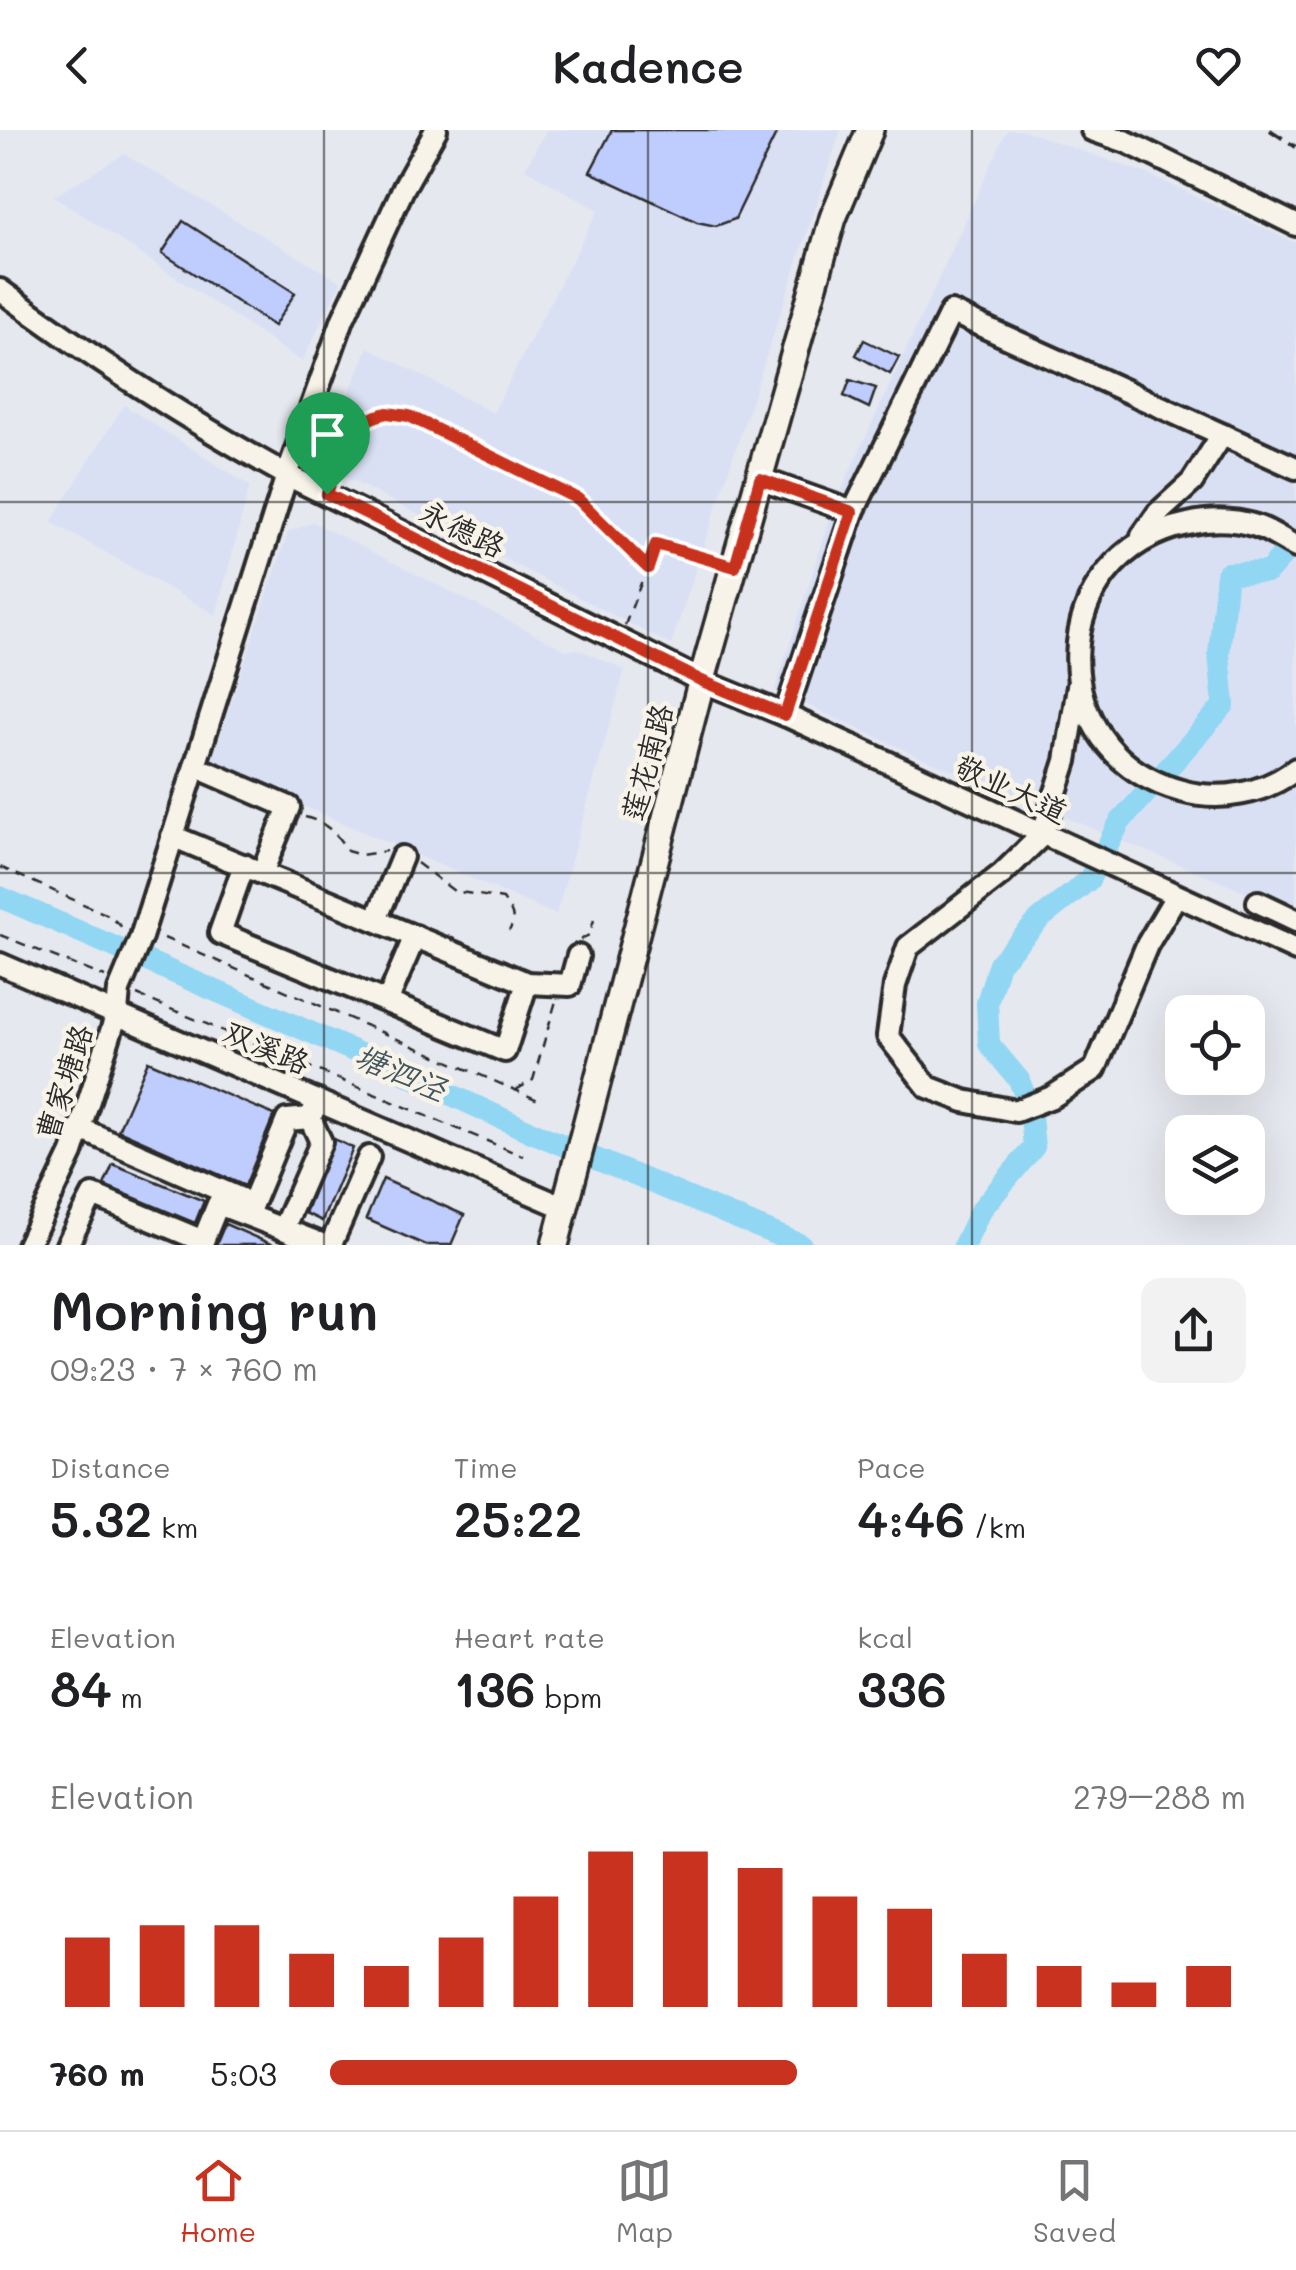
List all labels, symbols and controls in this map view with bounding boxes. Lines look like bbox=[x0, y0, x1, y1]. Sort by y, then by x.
text: Kadence bbox=[552, 36, 744, 94]
icon: back bbox=[50, 38, 105, 93]
icon: heart bbox=[1191, 38, 1246, 93]
pin bbox=[285, 392, 370, 495]
icon: arrive bbox=[300, 407, 355, 462]
street label: 永德路 bbox=[414, 490, 512, 566]
street label: 莲花南路 bbox=[611, 699, 681, 825]
street label: 敬业大道 bbox=[949, 745, 1075, 831]
map controls bbox=[1165, 995, 1265, 1215]
button: locate bbox=[1165, 995, 1265, 1095]
street label: 双溪路 bbox=[218, 1010, 316, 1082]
street label: 曹家塘路 bbox=[25, 1019, 101, 1145]
water label: 塘泗泾 bbox=[349, 1033, 454, 1109]
button: layers bbox=[1165, 1115, 1265, 1215]
text: Morning run bbox=[50, 1273, 378, 1345]
button: share bbox=[1141, 1278, 1246, 1383]
text: 09:23 · 7 × 760 m bbox=[50, 1347, 318, 1389]
text: Distance bbox=[50, 1449, 171, 1485]
text: Time bbox=[454, 1449, 517, 1485]
text: Pace bbox=[857, 1449, 926, 1485]
text: 5.32 bbox=[50, 1485, 152, 1551]
text: 25:22 bbox=[454, 1485, 582, 1551]
text: 4:46 bbox=[857, 1485, 965, 1551]
text: km bbox=[152, 1509, 198, 1545]
text: /km bbox=[965, 1509, 1026, 1545]
text: Elevation bbox=[50, 1619, 176, 1655]
text: Heart rate bbox=[454, 1619, 605, 1655]
text: kcal bbox=[857, 1619, 913, 1655]
text: 84 bbox=[50, 1655, 112, 1721]
text: 136 bbox=[454, 1655, 536, 1721]
text: 336 bbox=[857, 1655, 947, 1721]
text: m bbox=[112, 1679, 143, 1715]
text: bpm bbox=[536, 1679, 602, 1715]
text: Elevation bbox=[50, 1775, 194, 1817]
text: 279–288 m bbox=[1073, 1775, 1246, 1817]
text: 760 m bbox=[50, 2052, 145, 2094]
text: 5:03 bbox=[210, 2052, 277, 2094]
tab: Home bbox=[180, 2153, 256, 2249]
tab: Map bbox=[616, 2153, 673, 2249]
tab: Saved bbox=[1033, 2153, 1116, 2249]

